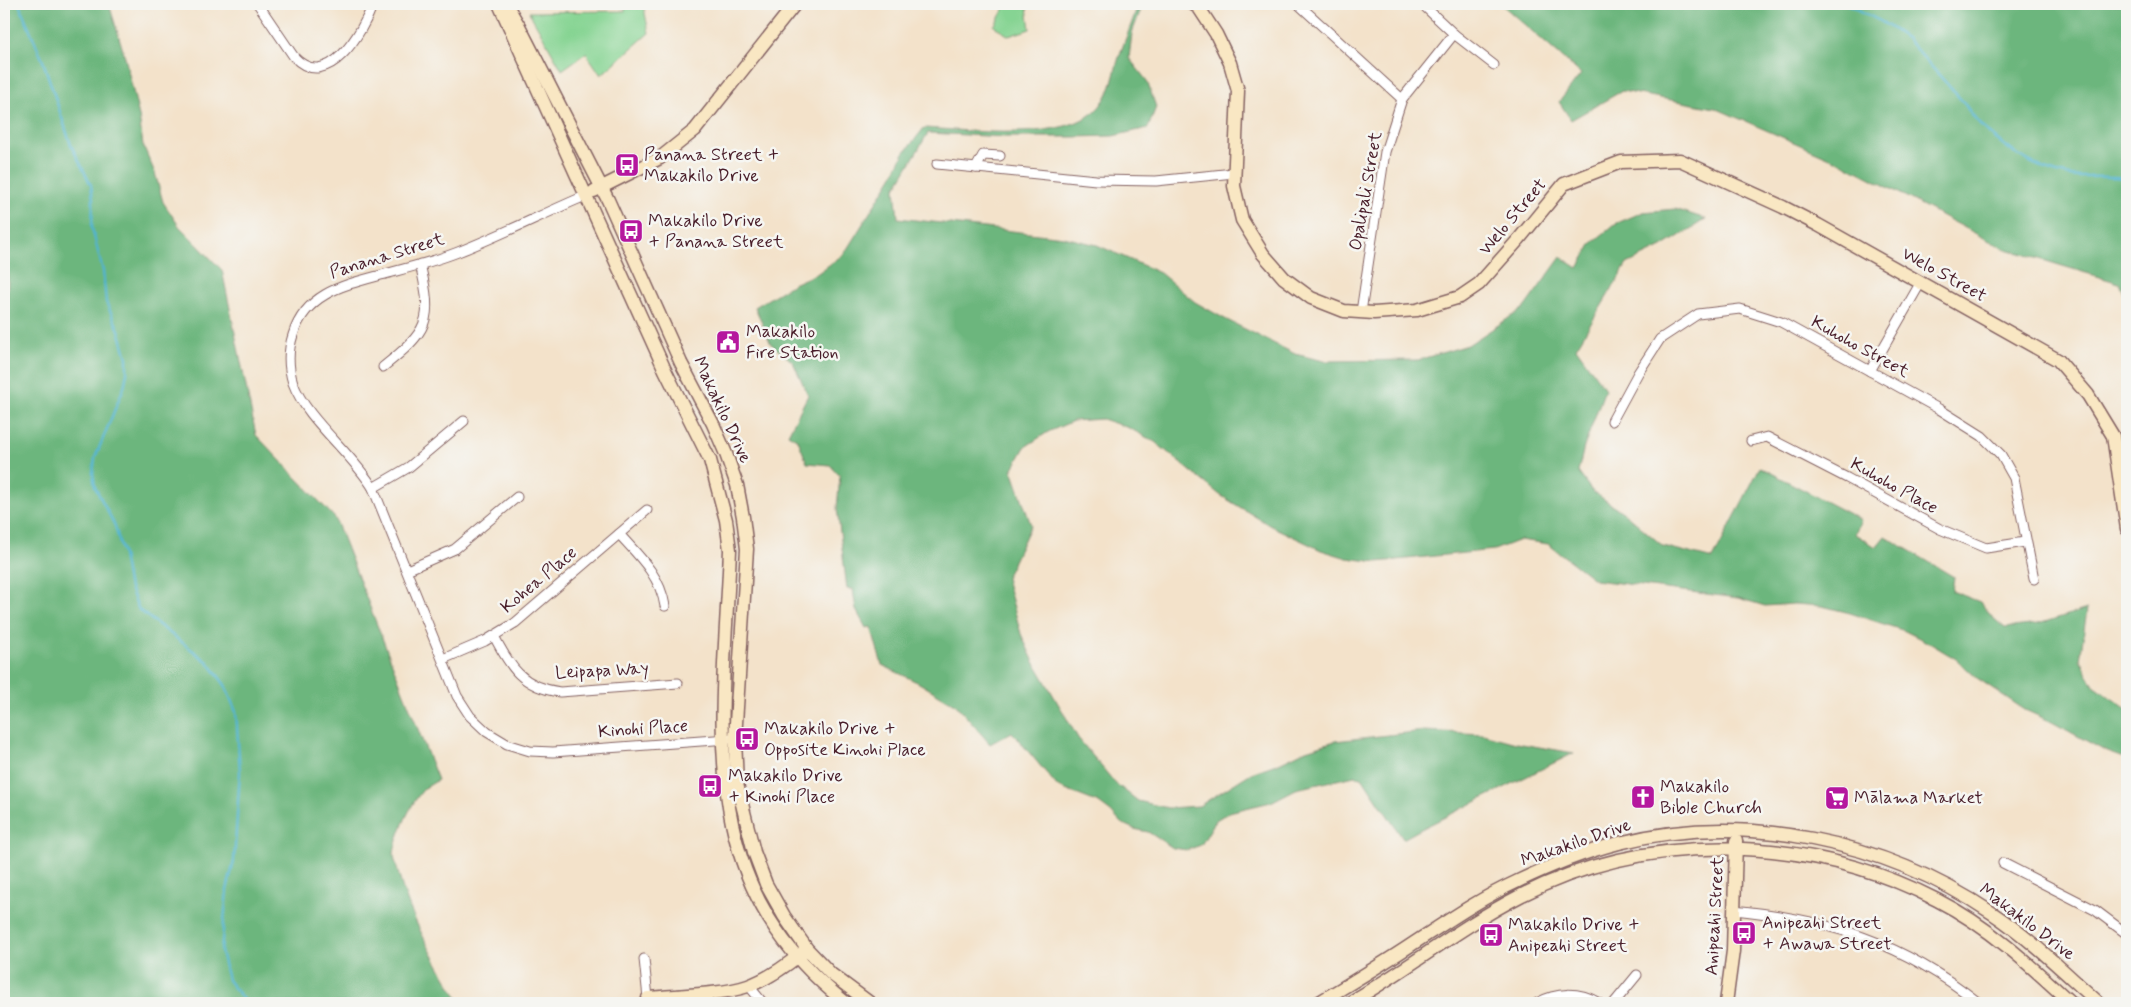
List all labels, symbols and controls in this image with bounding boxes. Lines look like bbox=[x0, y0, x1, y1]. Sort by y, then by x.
street label: Opalipali Street bbox=[1344, 129, 1388, 252]
place label: Panana Street + Makakilo Drive bbox=[644, 143, 780, 188]
bus stop icon: Panana Street + Makakilo Drive bbox=[614, 152, 640, 178]
street label: Welo Street bbox=[1474, 173, 1552, 261]
place label: Makakilo Drive + Panana Street bbox=[648, 209, 784, 254]
bus stop icon: Makakilo Drive + Panana Street bbox=[618, 218, 644, 244]
street label: Panana Street bbox=[327, 227, 448, 285]
street label: Welo Street bbox=[1897, 242, 1991, 308]
street label: Kuhoho Street bbox=[1807, 310, 1914, 384]
place label: Makakilo Fire Station bbox=[746, 320, 839, 365]
public building icon: Makakilo Fire Station bbox=[715, 329, 741, 355]
street label: Makakilo Drive bbox=[687, 353, 757, 467]
street label: Kuhoho Place bbox=[1846, 452, 1942, 520]
street label: Kohea Place bbox=[496, 541, 582, 619]
street label: Leipapa Way bbox=[555, 657, 649, 685]
street label: Kinohi Place bbox=[597, 714, 689, 744]
place label: Makakilo Drive + Opposite Kinohi Place bbox=[764, 717, 926, 762]
bus stop icon: Makakilo Drive + Opposite Kinohi Place bbox=[734, 726, 760, 752]
place label: Makakilo Drive + Kinohi Place bbox=[728, 764, 843, 809]
bus stop icon: Makakilo Drive + Kinohi Place bbox=[697, 773, 723, 799]
place label: Makakilo Bible Church bbox=[1660, 775, 1762, 820]
church icon: Makakilo Bible Church bbox=[1630, 784, 1656, 810]
supermarket icon: Mālama Market bbox=[1824, 785, 1850, 811]
place label: Mālama Market bbox=[1854, 786, 1983, 810]
street label: Makakilo Drive bbox=[1518, 813, 1634, 873]
street label: Anipeahi Street bbox=[1700, 855, 1730, 976]
street label: Makakilo Drive bbox=[1974, 878, 2080, 966]
place label: Anipeahi Street + Awawa Street bbox=[1762, 911, 1892, 956]
place label: Makakilo Drive + Anipeahi Street bbox=[1508, 913, 1640, 958]
bus stop icon: Anipeahi Street + Awawa Street bbox=[1731, 920, 1757, 946]
bus stop icon: Makakilo Drive + Anipeahi Street bbox=[1478, 922, 1504, 948]

